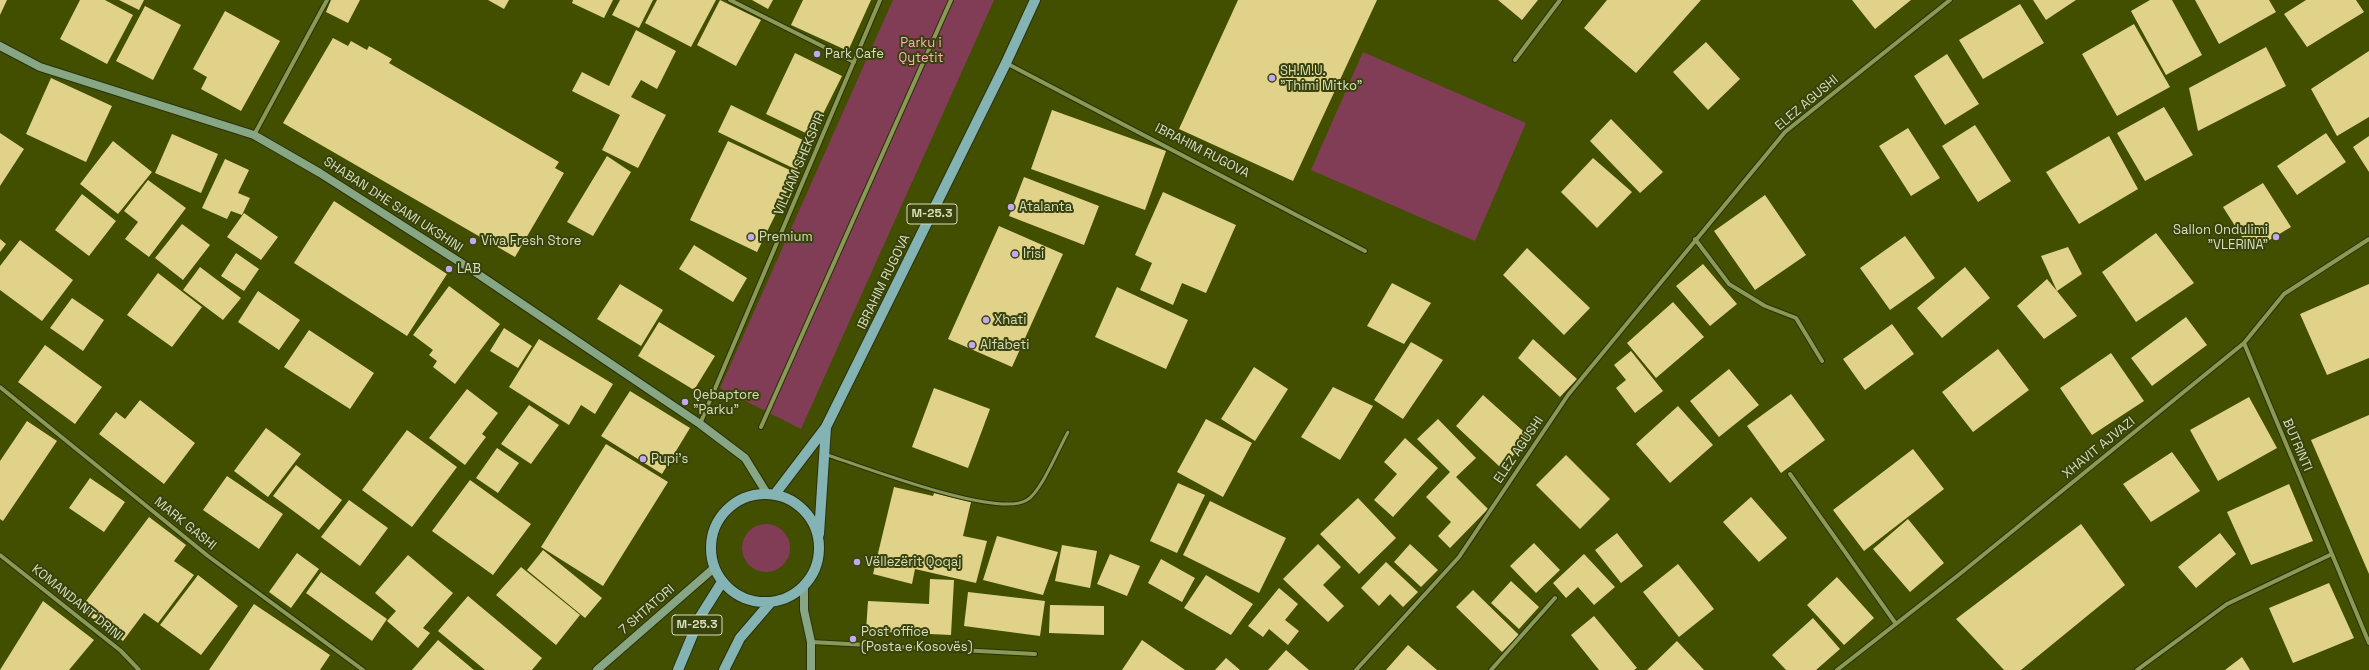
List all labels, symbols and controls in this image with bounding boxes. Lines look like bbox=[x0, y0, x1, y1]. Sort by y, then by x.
park label: Parku i Qytetit bbox=[899, 35, 943, 66]
place label: Park Cafe bbox=[825, 46, 884, 62]
marker: Park Cafe bbox=[812, 49, 822, 59]
place label: SH.M.U. "Thimi Mitko" bbox=[1280, 63, 1362, 94]
street label: ELEZ AGUSHI bbox=[1772, 72, 1842, 134]
marker: SH.M.U. "Thimi Mitko" bbox=[1267, 73, 1277, 83]
street label: VILLIAM SHEKSPIR bbox=[771, 110, 829, 218]
street label: IBRAHIM RUGOVA bbox=[1152, 120, 1252, 182]
street label: SHABAN DHE SAMI UKSHINI bbox=[320, 154, 466, 256]
place label: Atalanta bbox=[1019, 199, 1072, 215]
marker: Atalanta bbox=[1006, 202, 1016, 212]
road number: M-25.3 bbox=[907, 204, 957, 224]
place label: Sallon Ondulimi "VLERINA" bbox=[2173, 222, 2268, 253]
place label: Premium bbox=[759, 229, 813, 245]
marker: Premium bbox=[746, 232, 756, 242]
street label: IBRAHIM RUGOVA bbox=[854, 232, 914, 332]
marker: Sallon Ondulimi "VLERINA" bbox=[2271, 232, 2281, 242]
place label: Viva Fresh Store bbox=[481, 233, 582, 249]
marker: Viva Fresh Store bbox=[468, 236, 478, 246]
place label: Irisi bbox=[1023, 246, 1044, 262]
marker: Irisi bbox=[1010, 249, 1020, 259]
place label: LAB bbox=[457, 261, 481, 277]
marker: LAB bbox=[444, 264, 454, 274]
place label: Xhati bbox=[994, 312, 1026, 328]
marker: Xhati bbox=[981, 315, 991, 325]
place label: Alfabeti bbox=[980, 337, 1029, 353]
marker: Alfabeti bbox=[967, 340, 977, 350]
place label: Qebaptore "Parku" bbox=[693, 387, 760, 418]
marker: Qebaptore "Parku" bbox=[680, 397, 690, 407]
street label: ELEZ AGUSHI bbox=[1491, 413, 1547, 487]
street label: XHAVIT AJVAZI bbox=[2060, 414, 2138, 482]
street label: BUTRINTI bbox=[2279, 416, 2315, 474]
place label: Pupi's bbox=[651, 451, 688, 467]
marker: Pupi's bbox=[638, 454, 648, 464]
street label: MARK GASHI bbox=[151, 494, 219, 554]
place label: Vëllezërit Qoqaj bbox=[865, 554, 962, 570]
marker: Vëllezërit Qoqaj bbox=[852, 557, 862, 567]
street label: KOMANDANT DRINI bbox=[28, 562, 126, 644]
street label: 7 SHTATORI bbox=[616, 582, 678, 638]
road number: M-25.3 bbox=[672, 615, 722, 635]
place label: Post office (Posta e Kosovës) bbox=[861, 624, 973, 655]
marker: Post office (Posta e Kosovës) bbox=[848, 634, 858, 644]

